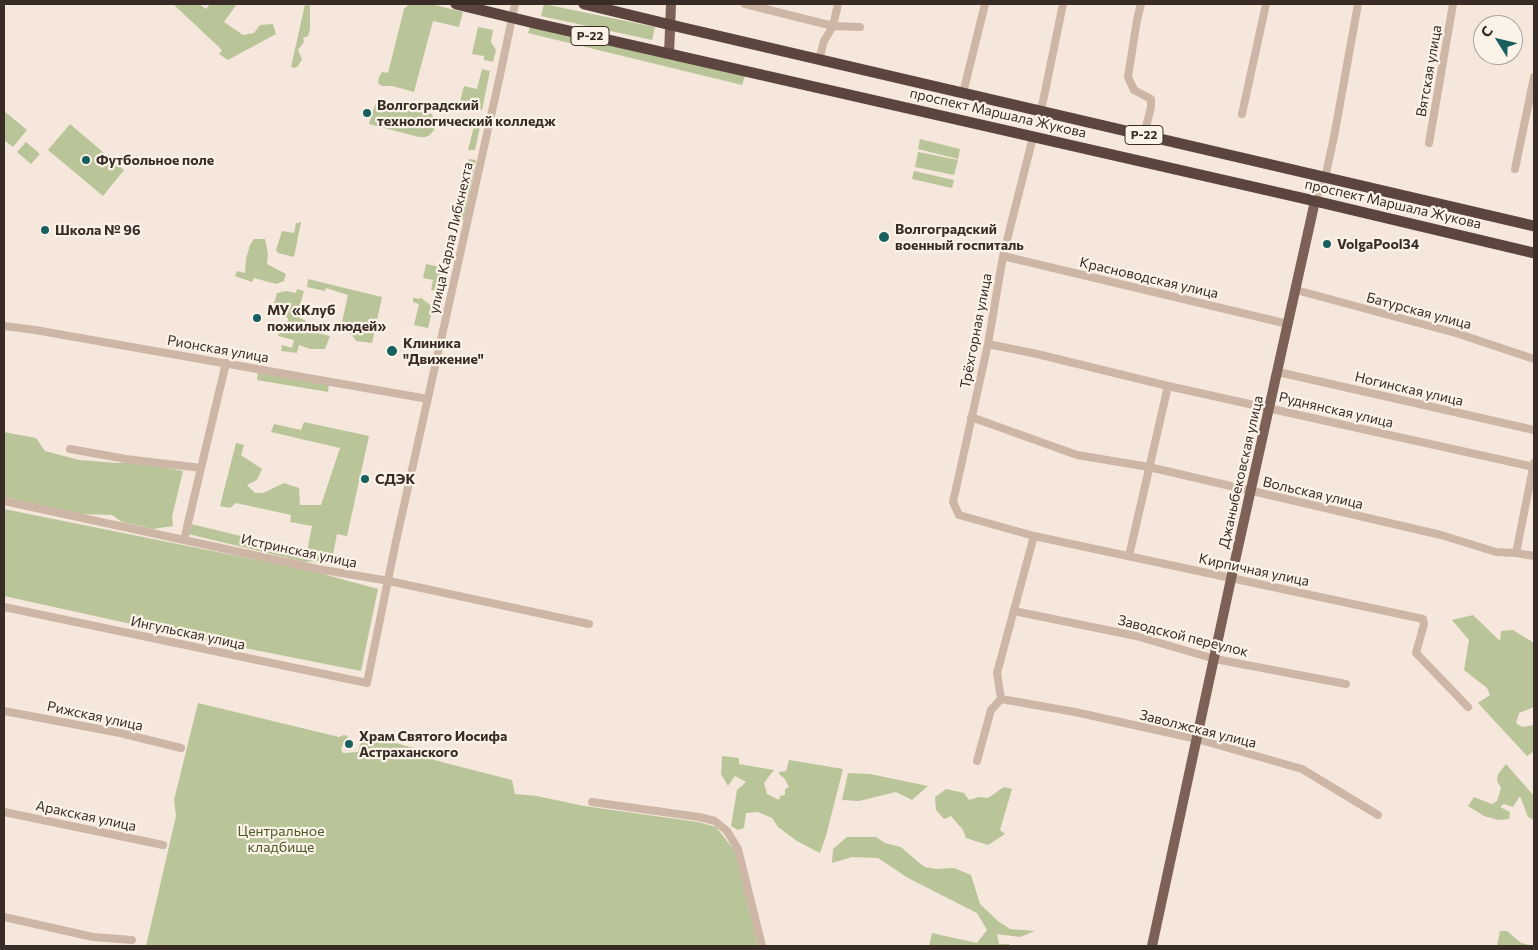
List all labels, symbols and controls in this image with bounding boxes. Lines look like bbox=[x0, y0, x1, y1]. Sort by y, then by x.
north arrow bbox=[1473, 15, 1523, 65]
text: С bbox=[1477, 23, 1496, 40]
street label: Вятская улица bbox=[1413, 24, 1445, 118]
road number: Р-22 bbox=[571, 27, 609, 46]
street label: проспект Маршала Жукова bbox=[908, 84, 1088, 142]
place label: Волгоградский технологический колледж bbox=[377, 97, 556, 130]
marker: Волгоградский технологический колледж bbox=[361, 107, 373, 119]
road number: Р-22 bbox=[1125, 126, 1163, 144]
place label: Футбольное поле bbox=[96, 152, 214, 168]
marker: Футбольное поле bbox=[80, 154, 92, 166]
street label: улица Карла Либкнехта bbox=[425, 161, 477, 315]
street label: проспект Маршала Жукова bbox=[1303, 175, 1483, 233]
place label: Волгоградский военный госпиталь bbox=[895, 221, 1024, 253]
place label: Школа № 96 bbox=[55, 222, 141, 238]
marker: Школа № 96 bbox=[39, 224, 51, 236]
marker: Волгоградский военный госпиталь bbox=[877, 230, 891, 244]
place label: VolgaPool34 bbox=[1337, 236, 1419, 252]
marker: VolgaPool34 bbox=[1321, 238, 1333, 250]
street label: Красноводская улица bbox=[1078, 254, 1220, 302]
street label: Трёхгорная улица bbox=[957, 272, 995, 390]
street label: Батурская улица bbox=[1365, 289, 1473, 333]
place label: МУ «Клуб пожилых людей» bbox=[267, 302, 386, 334]
marker: МУ «Клуб пожилых людей» bbox=[251, 312, 263, 324]
street label: Рионская улица bbox=[166, 332, 270, 366]
place label: Клиника "Движение" bbox=[403, 335, 484, 368]
marker: Клиника "Движение" bbox=[385, 344, 399, 358]
street label: Ногинская улица bbox=[1353, 368, 1465, 410]
street label: Руднянская улица bbox=[1277, 389, 1395, 431]
street label: Джаныбековская улица bbox=[1215, 394, 1267, 550]
place label: СДЭК bbox=[375, 471, 415, 487]
marker: СДЭК bbox=[359, 473, 371, 485]
street label: Вольская улица bbox=[1261, 473, 1365, 513]
street label: Истринская улица bbox=[239, 530, 359, 572]
street label: Кирпичная улица bbox=[1197, 550, 1311, 590]
street label: Заводской переулок bbox=[1116, 612, 1250, 660]
street label: Ингульская улица bbox=[129, 613, 247, 653]
street label: Рижская улица bbox=[46, 698, 144, 734]
street label: Заволжская улица bbox=[1138, 706, 1258, 752]
place label: Храм Святого Иосифа Астраханского bbox=[359, 728, 507, 760]
marker: Храм Святого Иосифа Астраханского bbox=[343, 738, 355, 750]
street label: Аракская улица bbox=[34, 797, 138, 835]
park label: Центральное кладбище bbox=[237, 823, 325, 856]

